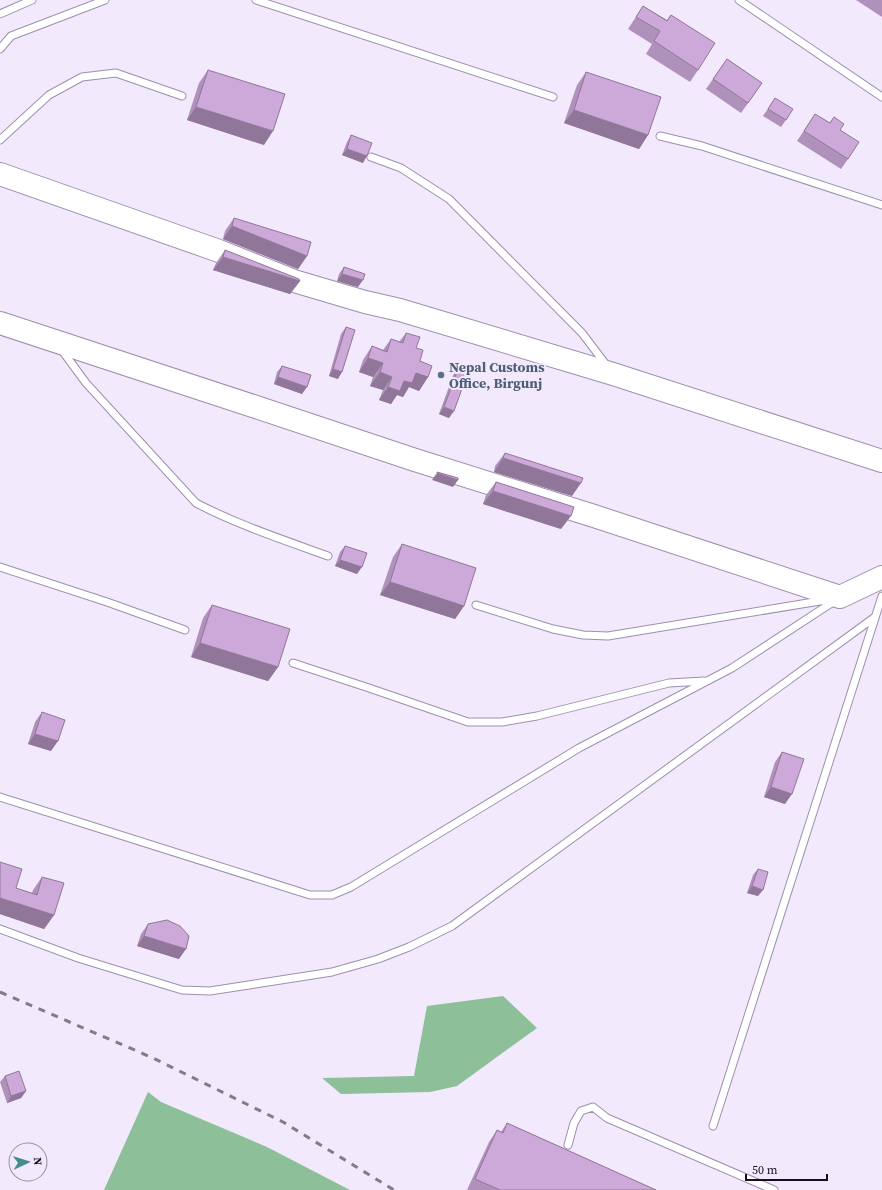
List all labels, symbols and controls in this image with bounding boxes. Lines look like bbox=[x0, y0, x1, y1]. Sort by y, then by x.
place label: Nepal Customs Office, Birgunj bbox=[449, 357, 545, 393]
marker: Nepal Customs Office, Birgunj bbox=[436, 370, 446, 380]
north arrow bbox=[8, 1142, 48, 1182]
scale bar bbox=[746, 1156, 827, 1182]
text: N bbox=[30, 1157, 45, 1166]
text: 50 m bbox=[752, 1162, 778, 1178]

